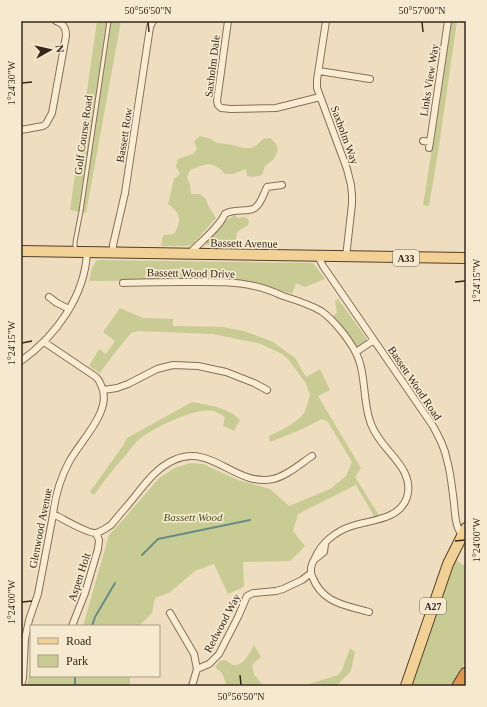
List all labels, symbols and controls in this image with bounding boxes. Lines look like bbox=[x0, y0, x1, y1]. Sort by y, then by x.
text: 50°56'50"N bbox=[124, 5, 172, 16]
text: 50°57'00"N bbox=[398, 5, 446, 16]
north arrow bbox=[30, 30, 70, 70]
street label: Saxholm Dale bbox=[202, 34, 222, 98]
street label: Links View Way bbox=[417, 42, 441, 117]
text: N bbox=[53, 44, 66, 53]
text: 1°24'30"W bbox=[6, 60, 17, 105]
street label: Golf Course Road bbox=[71, 94, 95, 175]
street label: Saxholm Way bbox=[329, 104, 361, 166]
street label: Bassett Row bbox=[114, 107, 134, 163]
street label: Bassett Avenue bbox=[210, 236, 278, 250]
road number: A33 bbox=[393, 250, 419, 266]
text: 1°24'15"W bbox=[471, 258, 482, 303]
street label: Bassett Wood Drive bbox=[147, 266, 235, 280]
text: 1°24'15"W bbox=[6, 320, 17, 365]
street label: Bassett Wood Road bbox=[386, 344, 444, 423]
street label: Glenwood Avenue bbox=[26, 487, 54, 569]
park label: Bassett Wood bbox=[163, 511, 223, 523]
text: 1°24'00"W bbox=[471, 517, 482, 562]
street label: Aspen Holt bbox=[66, 551, 92, 603]
text: 1°24'00"W bbox=[6, 579, 17, 624]
street label: Redwood Way bbox=[202, 591, 243, 654]
road number: A27 bbox=[420, 598, 446, 614]
legend bbox=[30, 625, 160, 677]
text: Road bbox=[66, 634, 91, 648]
text: Park bbox=[66, 654, 88, 668]
text: 50°56'50"N bbox=[217, 691, 265, 702]

